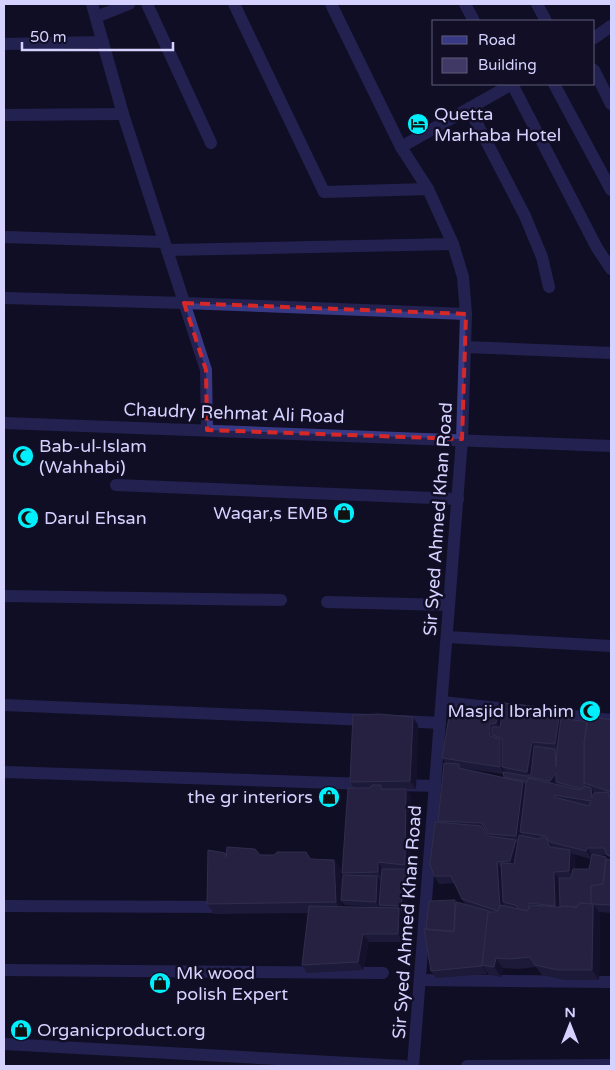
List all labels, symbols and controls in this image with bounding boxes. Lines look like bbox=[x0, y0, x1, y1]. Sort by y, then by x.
scale bar bbox=[22, 20, 174, 52]
legend bbox=[432, 20, 595, 85]
text: 50 m bbox=[30, 28, 67, 46]
text: Road bbox=[478, 31, 516, 49]
text: Building bbox=[478, 56, 537, 74]
place label: Quetta Marhaba Hotel bbox=[434, 103, 561, 146]
hotel icon: Quetta Marhaba Hotel bbox=[406, 112, 430, 136]
street label: Chaudry Rehmat Ali Road bbox=[123, 398, 345, 428]
street label: Sir Syed Ahmed Khan Road bbox=[419, 401, 457, 637]
place label: Bab-ul-Islam (Wahhabi) bbox=[39, 435, 147, 478]
mosque icon: Bab-ul-Islam (Wahhabi) bbox=[11, 444, 35, 468]
shop icon: Waqar,s EMB bbox=[332, 501, 356, 525]
place label: Waqar,s EMB bbox=[213, 502, 328, 524]
mosque icon: Darul Ehsan bbox=[16, 506, 40, 530]
place label: Darul Ehsan bbox=[44, 507, 147, 529]
mosque icon: Masjid Ibrahim bbox=[578, 699, 602, 723]
place label: Masjid Ibrahim bbox=[447, 700, 574, 722]
shop icon: the gr interiors bbox=[317, 785, 341, 809]
place label: the gr interiors bbox=[187, 786, 313, 808]
street label: Sir Syed Ahmed Khan Road bbox=[388, 804, 426, 1040]
place label: Mk wood polish Expert bbox=[176, 962, 288, 1005]
shop icon: Mk wood polish Expert bbox=[148, 971, 172, 995]
north arrow bbox=[545, 1000, 595, 1050]
text: N bbox=[564, 1004, 576, 1021]
shop icon: Organicproduct.org bbox=[9, 1018, 33, 1042]
place label: Organicproduct.org bbox=[37, 1019, 206, 1041]

